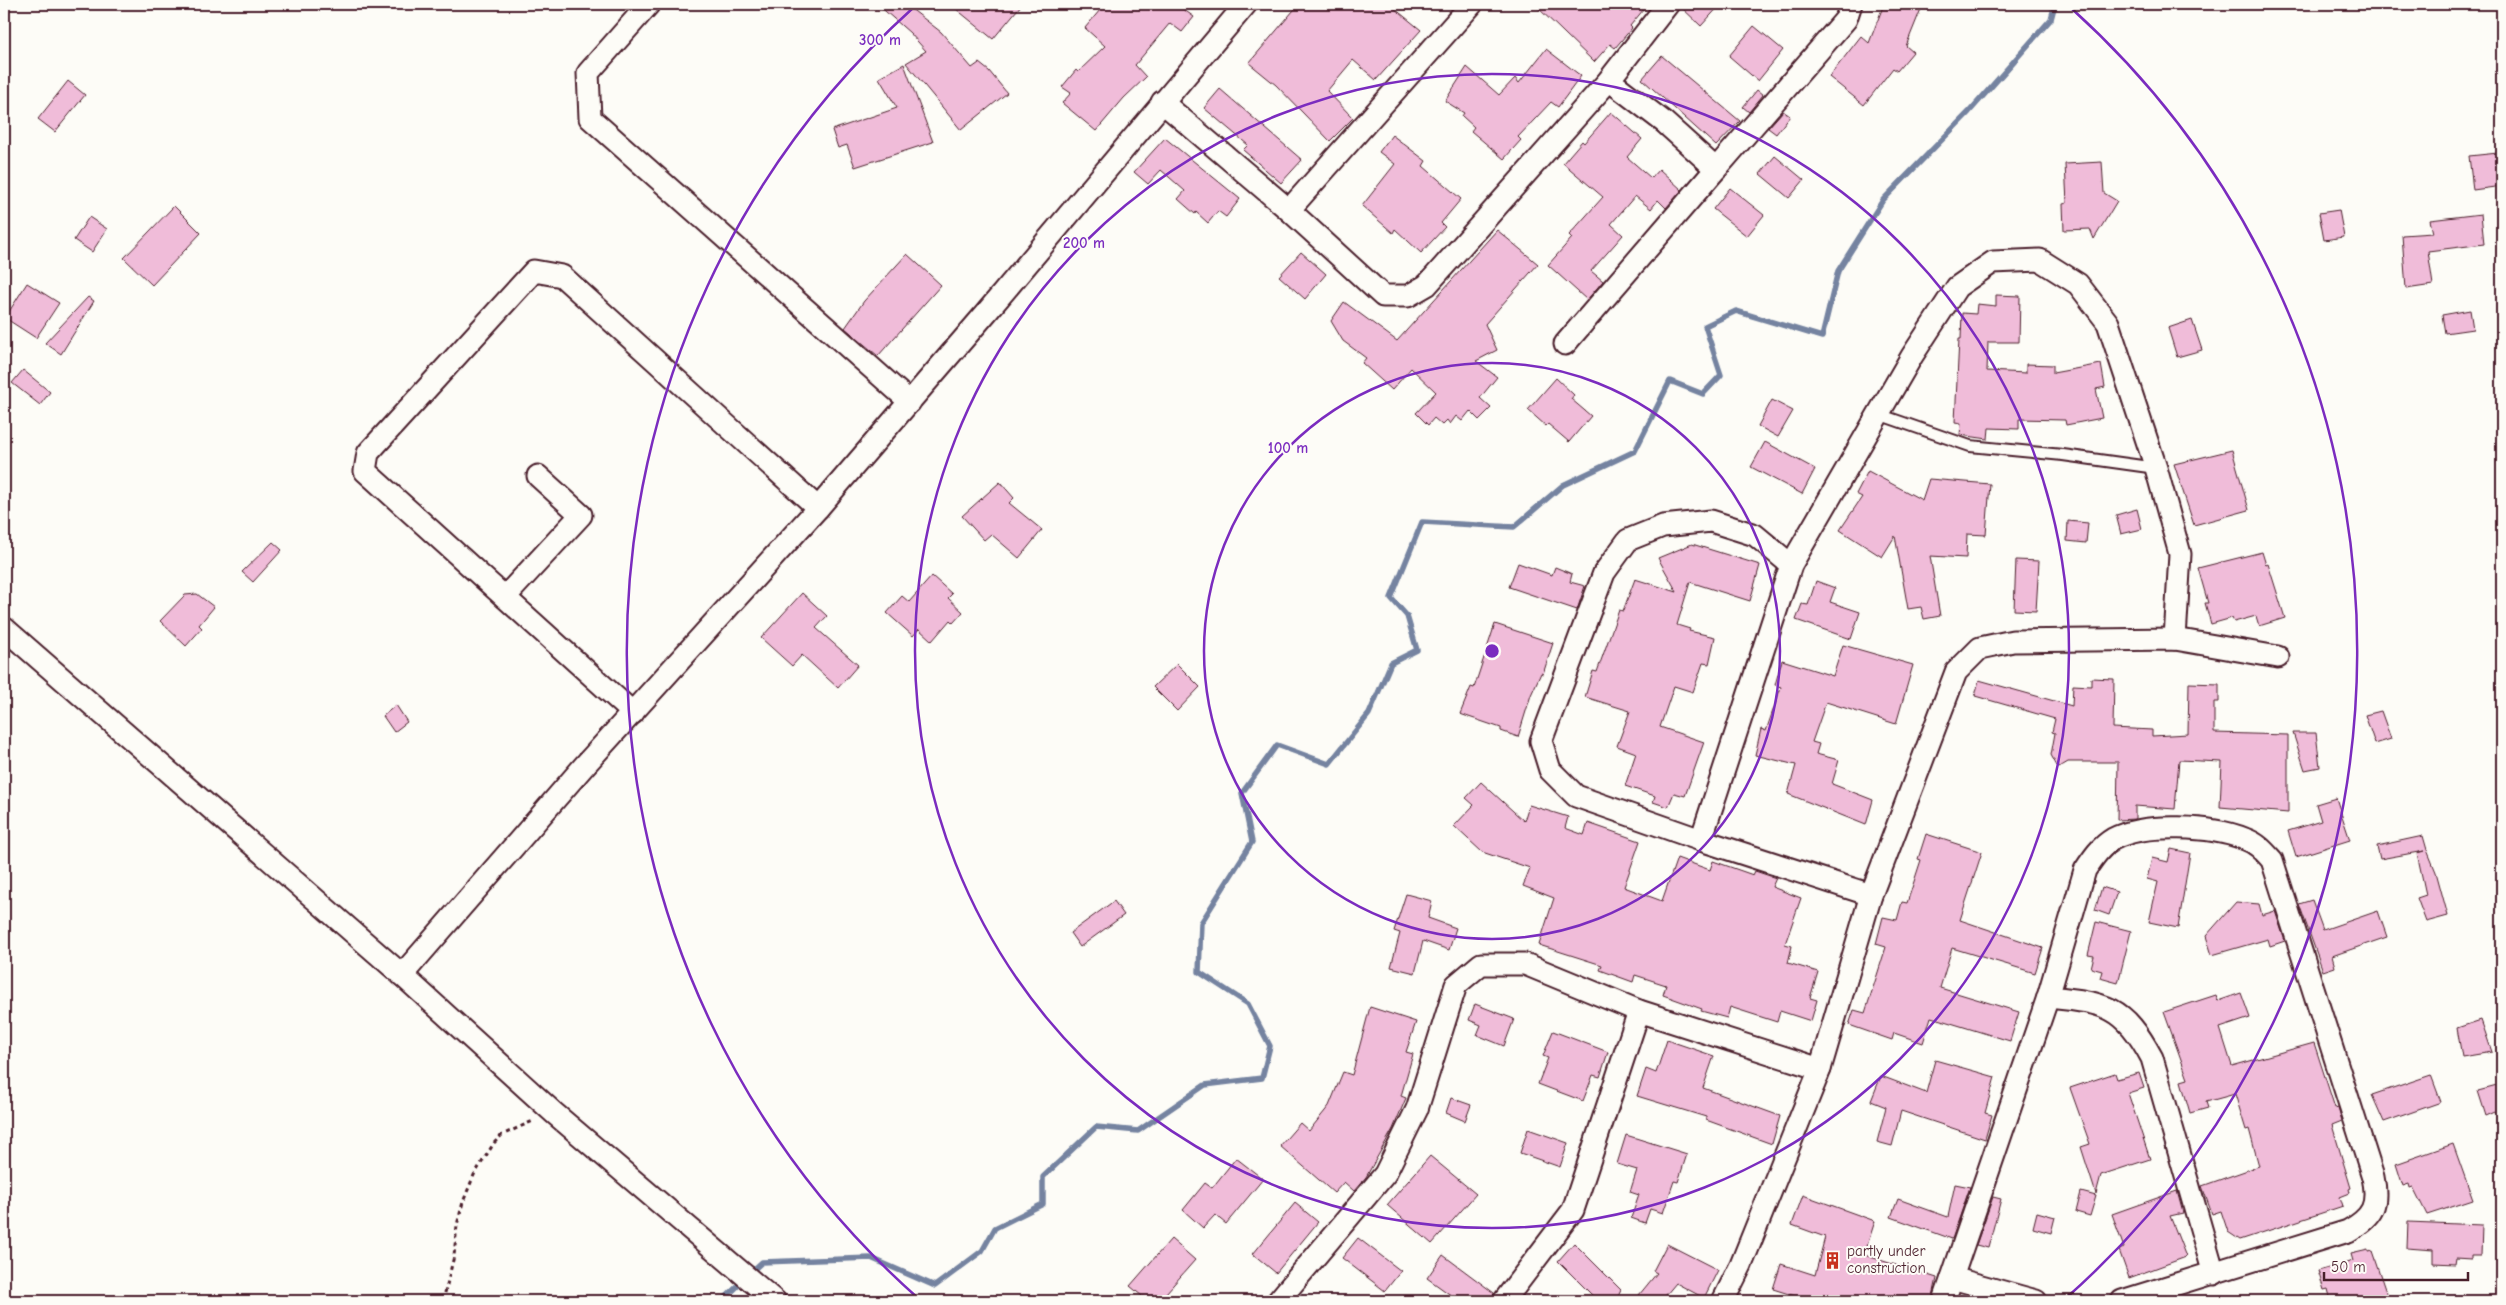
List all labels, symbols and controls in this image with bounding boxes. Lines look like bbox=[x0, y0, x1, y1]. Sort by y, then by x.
text: 300 m bbox=[859, 31, 901, 49]
text: 200 m bbox=[1063, 234, 1105, 252]
text: 100 m bbox=[1268, 439, 1308, 457]
centre of rings bbox=[1483, 642, 1501, 660]
place label: partly under construction bbox=[1847, 1242, 1926, 1277]
building icon: partly under construction bbox=[1823, 1250, 1843, 1270]
scale bar bbox=[2324, 1250, 2467, 1282]
text: 50 m bbox=[2331, 1258, 2366, 1276]

